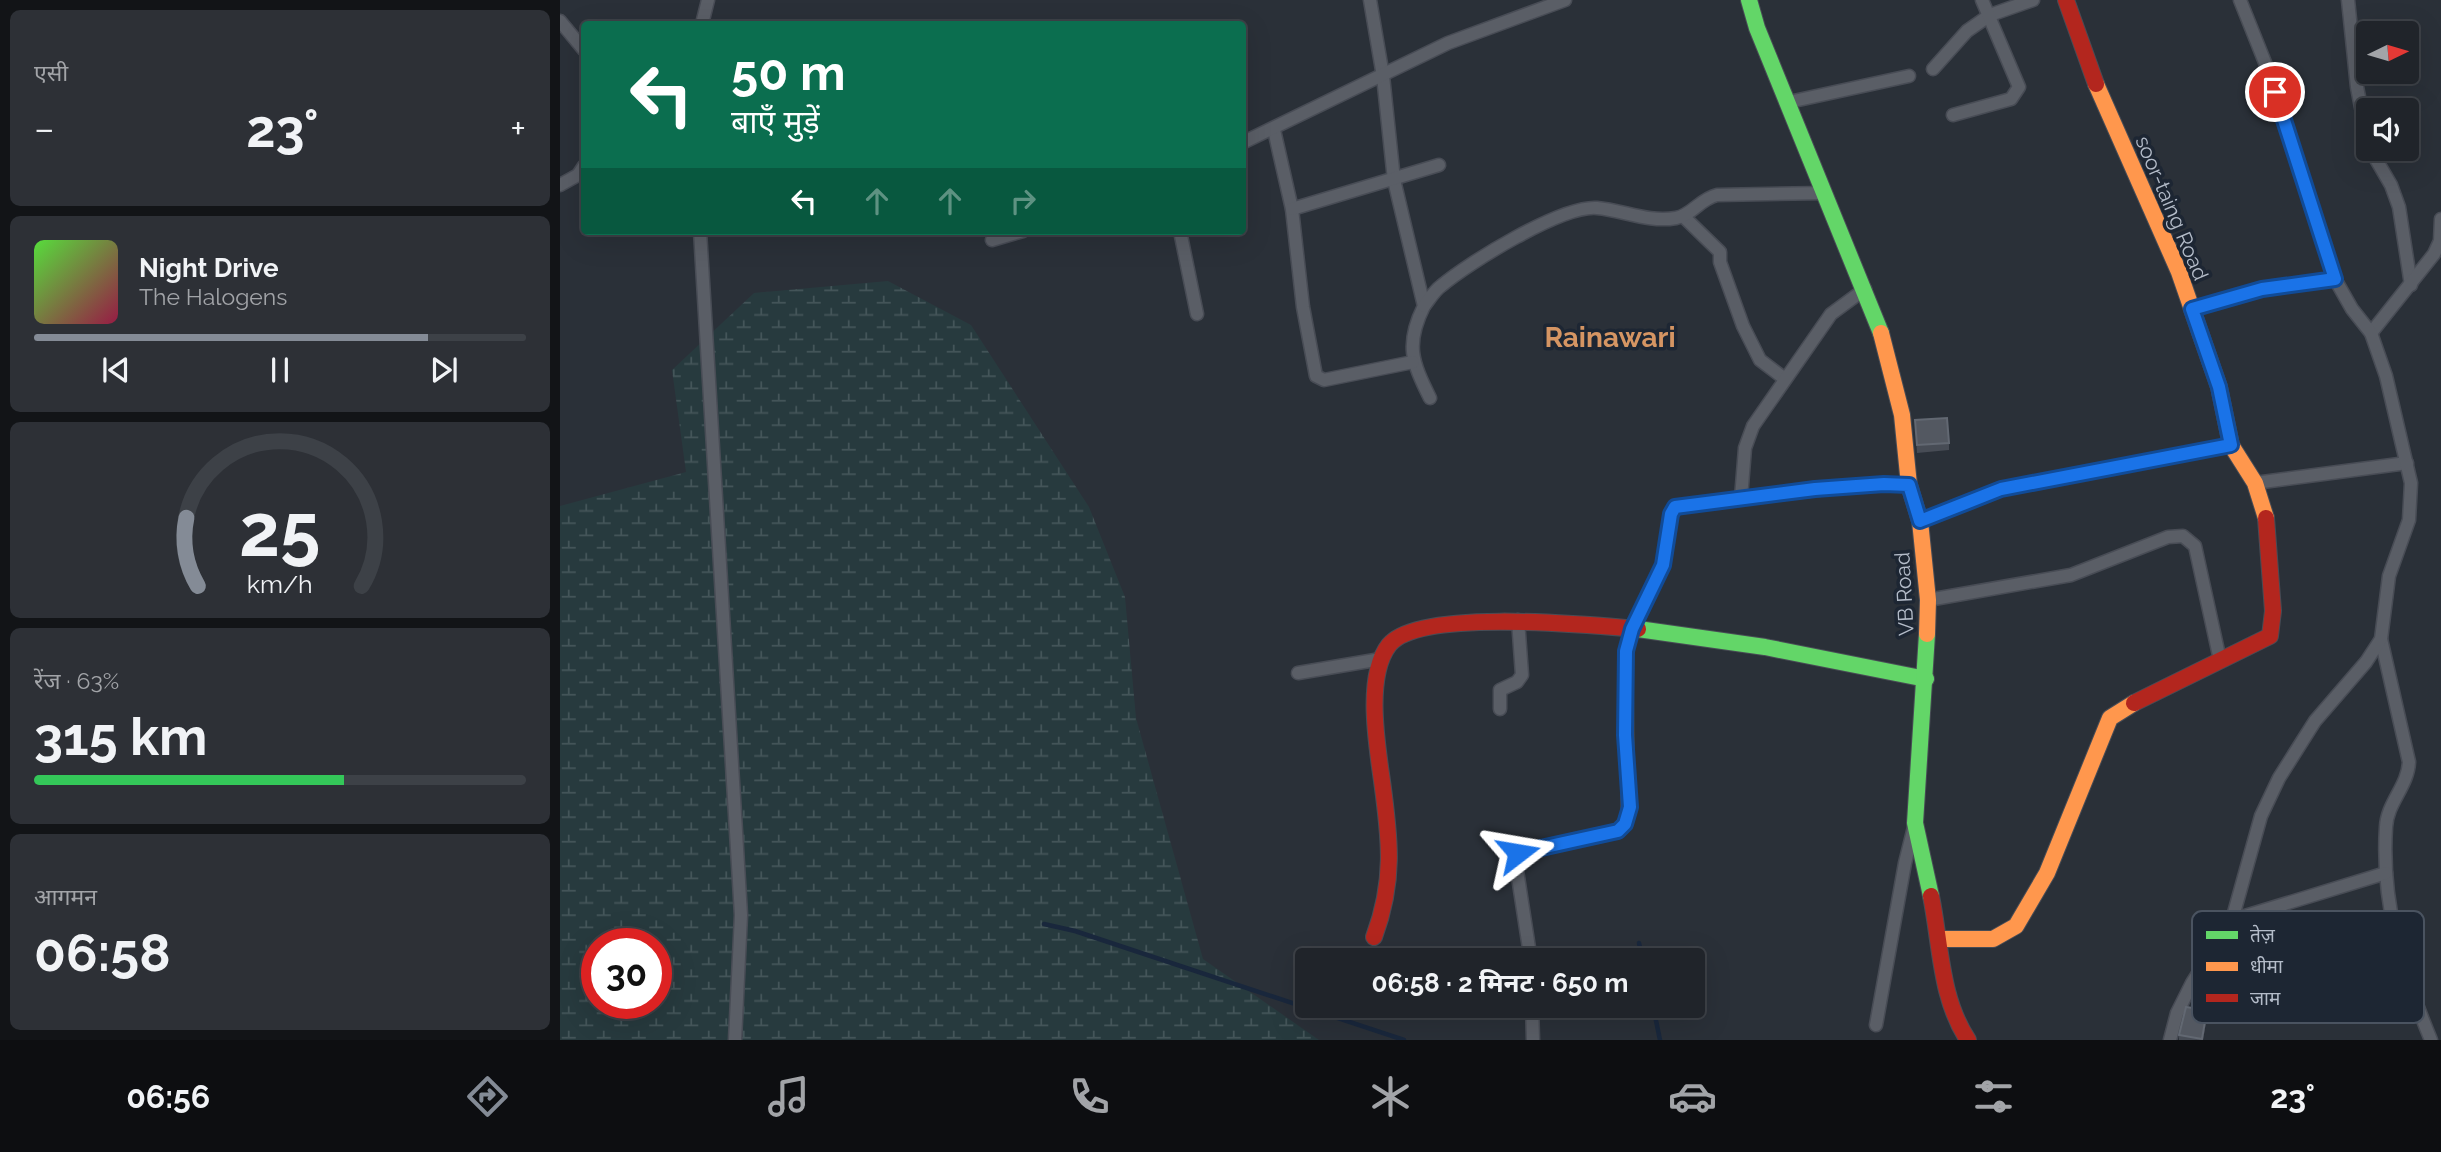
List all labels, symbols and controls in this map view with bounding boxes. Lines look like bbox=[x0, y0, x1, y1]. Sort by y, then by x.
north arrow bbox=[2356, 21, 2418, 84]
map controls bbox=[2356, 21, 2419, 161]
text: 50 m bbox=[731, 44, 846, 101]
icon: left bbox=[616, 49, 707, 140]
text: एसी bbox=[34, 59, 68, 86]
pin bbox=[2245, 62, 2305, 122]
icon: arrive bbox=[2256, 73, 2294, 111]
text: 23° bbox=[246, 98, 319, 159]
button: sound bbox=[2356, 98, 2419, 161]
text: बाएँ मुड़ें bbox=[731, 103, 820, 140]
text: − bbox=[34, 106, 54, 151]
text: + bbox=[510, 106, 526, 151]
street label: soor-taing Road bbox=[2130, 132, 2214, 284]
icon: left bbox=[785, 182, 823, 220]
icon: ahead bbox=[858, 182, 896, 220]
icon: ahead bbox=[931, 182, 969, 220]
icon: right bbox=[1004, 182, 1042, 220]
text: Night Drive bbox=[139, 253, 278, 283]
text: The Halogens bbox=[139, 283, 287, 310]
district label: Rainawari bbox=[1544, 321, 1676, 354]
icon: previous bbox=[97, 351, 135, 389]
icon: pause bbox=[261, 351, 299, 389]
icon: next bbox=[425, 351, 463, 389]
text: 25 bbox=[239, 488, 321, 573]
street label: VB Road bbox=[1889, 551, 1919, 637]
text: km/h bbox=[247, 569, 313, 599]
text: रेंज · 63% bbox=[34, 667, 119, 694]
text: 315 km bbox=[34, 706, 207, 767]
position arrow bbox=[1481, 816, 1555, 890]
text: आगमन bbox=[34, 883, 97, 910]
legend bbox=[2192, 911, 2424, 1023]
text: 06:58 bbox=[34, 922, 171, 983]
text: तेज़ bbox=[2250, 924, 2276, 946]
speed limit sign: 30 bbox=[581, 928, 672, 1019]
text: धीमा bbox=[2250, 955, 2284, 977]
text: 06:58 · 2 मिनट · 650 m bbox=[1371, 968, 1629, 998]
text: जाम bbox=[2250, 987, 2281, 1009]
icon: directions bbox=[463, 1072, 512, 1121]
icon: music bbox=[764, 1072, 813, 1121]
icon: phone bbox=[1065, 1072, 1114, 1121]
icon: climate bbox=[1366, 1072, 1415, 1121]
icon: car bbox=[1668, 1072, 1717, 1121]
icon: filters bbox=[1969, 1072, 2018, 1121]
text: 06:56 bbox=[126, 1078, 210, 1115]
text: 23° bbox=[2270, 1078, 2315, 1115]

